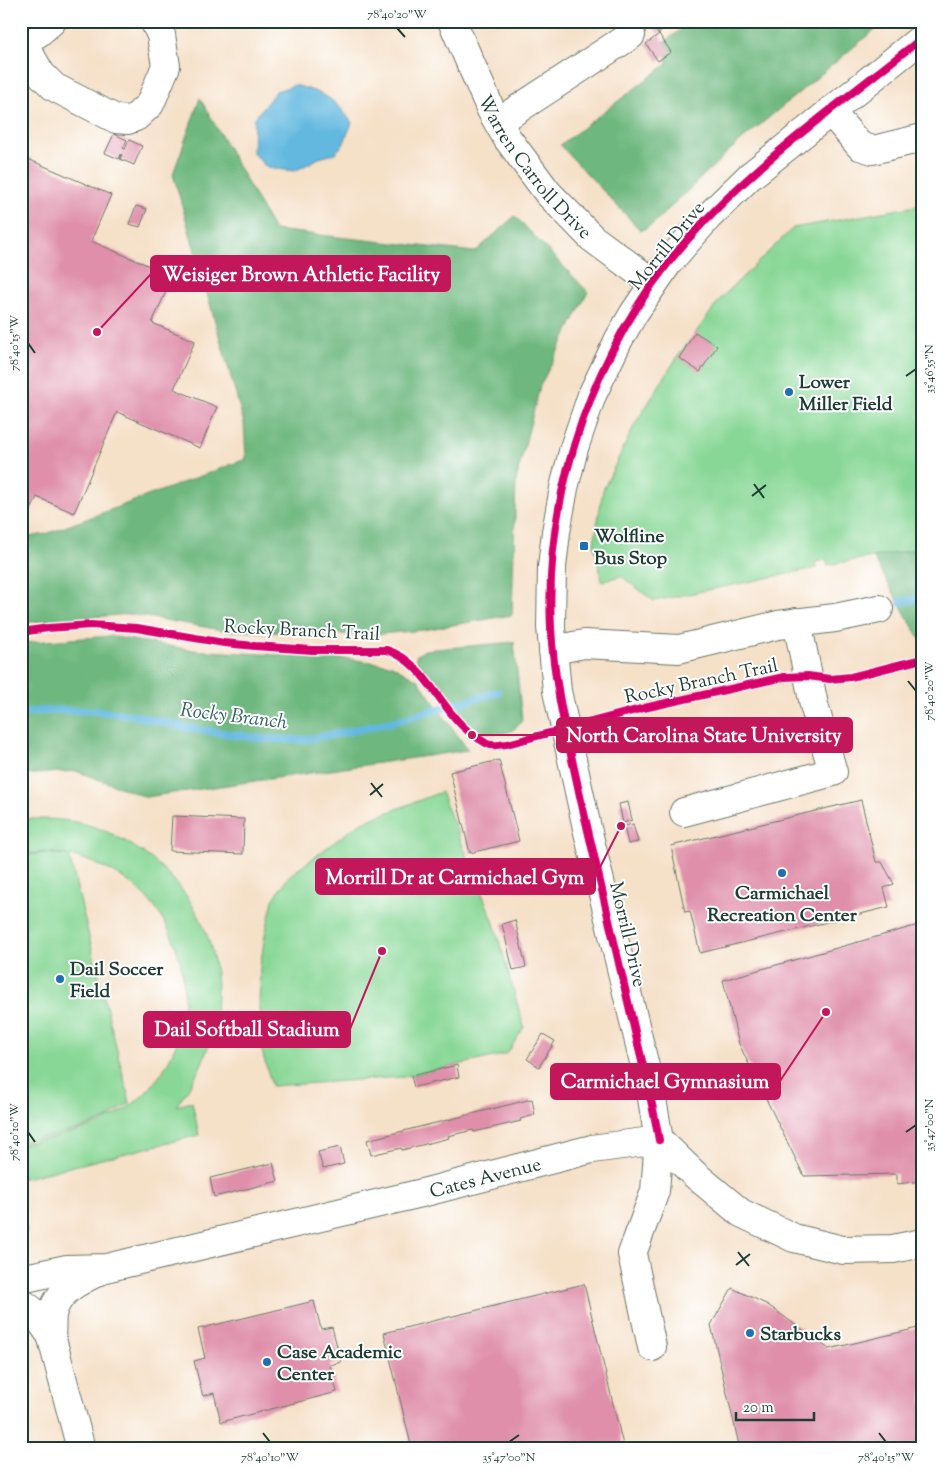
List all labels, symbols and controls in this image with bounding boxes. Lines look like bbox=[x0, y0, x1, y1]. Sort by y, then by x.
text: 78°40'20"W bbox=[367, 6, 427, 24]
street label: Warren Carroll Drive bbox=[470, 91, 597, 246]
street label: Morrill Drive bbox=[624, 196, 712, 297]
callout: Weisiger Brown Athletic Facility bbox=[151, 256, 450, 291]
text: Weisiger Brown Athletic Facility bbox=[162, 262, 440, 291]
text: 78°40'15"W bbox=[6, 314, 24, 371]
text: 35°46'55"N bbox=[921, 344, 939, 394]
place label: Lower Miller Field bbox=[799, 370, 893, 419]
marker: Lower Miller Field bbox=[783, 386, 795, 398]
place label: Wolfline Bus Stop bbox=[594, 524, 667, 573]
marker: Wolfline Bus Stop bbox=[578, 540, 590, 552]
street label: Rocky Branch Trail bbox=[223, 614, 381, 649]
street label: Rocky Branch Trail bbox=[622, 653, 781, 712]
text: 78°40'20"W bbox=[921, 661, 939, 721]
water label: Rocky Branch bbox=[179, 697, 289, 738]
callout: North Carolina State University bbox=[557, 718, 852, 752]
text: North Carolina State University bbox=[566, 723, 842, 752]
callout: Morrill Dr at Carmichael Gym bbox=[316, 859, 595, 894]
text: Morrill Dr at Carmichael Gym bbox=[326, 865, 585, 894]
marker: Carmichael Recreation Center bbox=[776, 867, 788, 879]
street label: Morrill Drive bbox=[601, 879, 652, 990]
place label: Carmichael Recreation Center bbox=[707, 881, 858, 930]
place label: Dail Soccer Field bbox=[70, 957, 164, 1006]
marker: Dail Soccer Field bbox=[54, 973, 66, 985]
callout: Dail Softball Stadium bbox=[144, 1012, 350, 1047]
text: Dail Softball Stadium bbox=[154, 1017, 340, 1046]
callout: Carmichael Gymnasium bbox=[551, 1064, 780, 1099]
text: Carmichael Gymnasium bbox=[561, 1069, 770, 1098]
text: 35°47'00"N bbox=[921, 1098, 939, 1151]
text: 78°40'10"W bbox=[6, 1102, 24, 1161]
street label: Cates Avenue bbox=[427, 1152, 544, 1206]
place label: Starbucks bbox=[760, 1322, 841, 1349]
marker: Starbucks bbox=[744, 1327, 756, 1339]
place label: Case Academic Center bbox=[277, 1340, 402, 1389]
marker: Case Academic Center bbox=[261, 1356, 273, 1368]
scale bar bbox=[736, 1390, 813, 1422]
text: 20 m bbox=[743, 1398, 774, 1419]
text: 78°40'10"W bbox=[241, 1449, 300, 1467]
text: 35°47'00"N bbox=[483, 1449, 536, 1467]
text: 78°40'15"W bbox=[858, 1449, 915, 1467]

